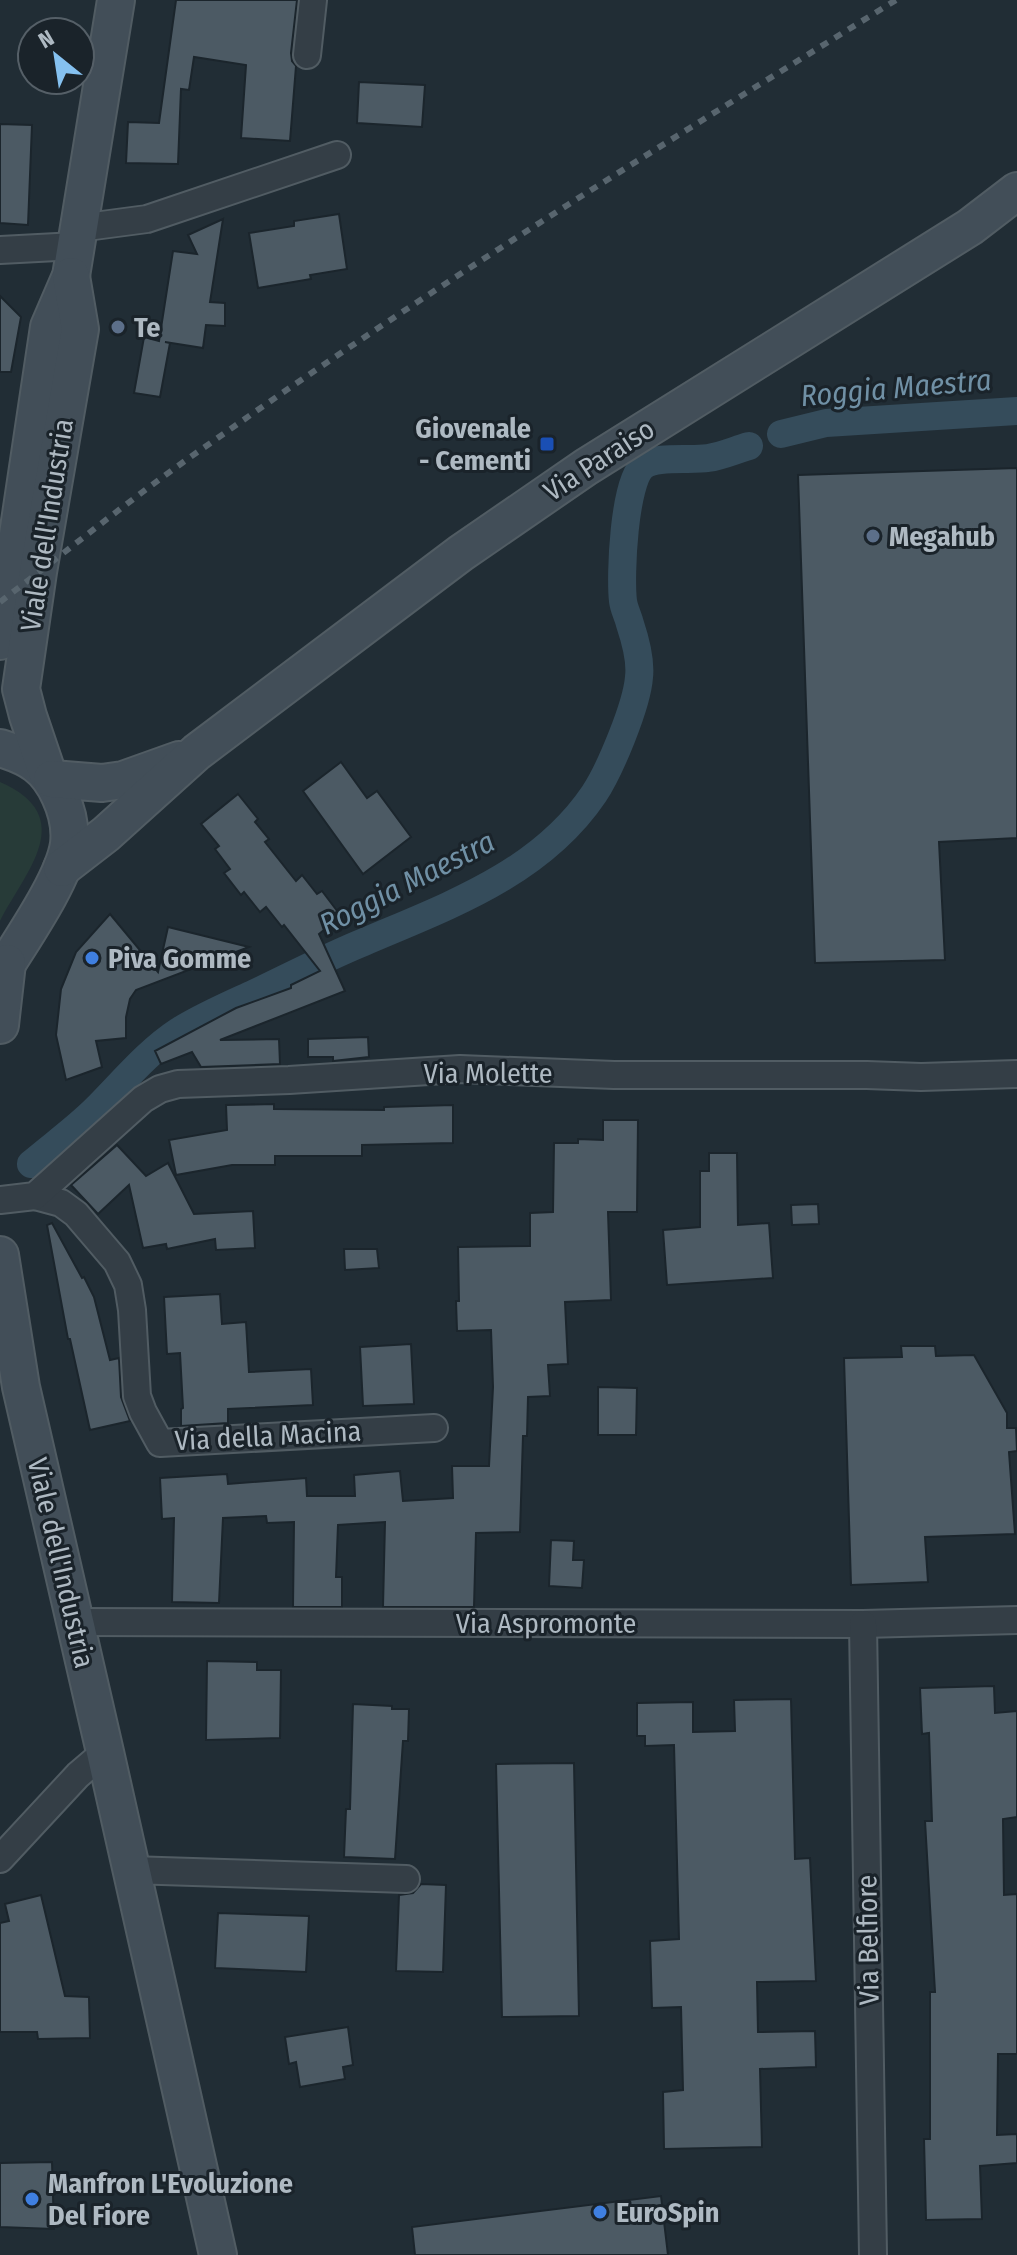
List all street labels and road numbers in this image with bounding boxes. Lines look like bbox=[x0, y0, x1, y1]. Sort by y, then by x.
street label: Via Paraiso bbox=[538, 412, 660, 508]
street label: Viale dell'Industria bbox=[14, 416, 80, 634]
street label: Via Molette bbox=[423, 1057, 553, 1090]
street label: Via della Macina bbox=[174, 1415, 362, 1457]
street label: Viale dell'Industria bbox=[21, 1455, 101, 1671]
street label: Via Aspromonte bbox=[456, 1607, 636, 1640]
street label: Via Belfiore bbox=[850, 1875, 886, 2005]

